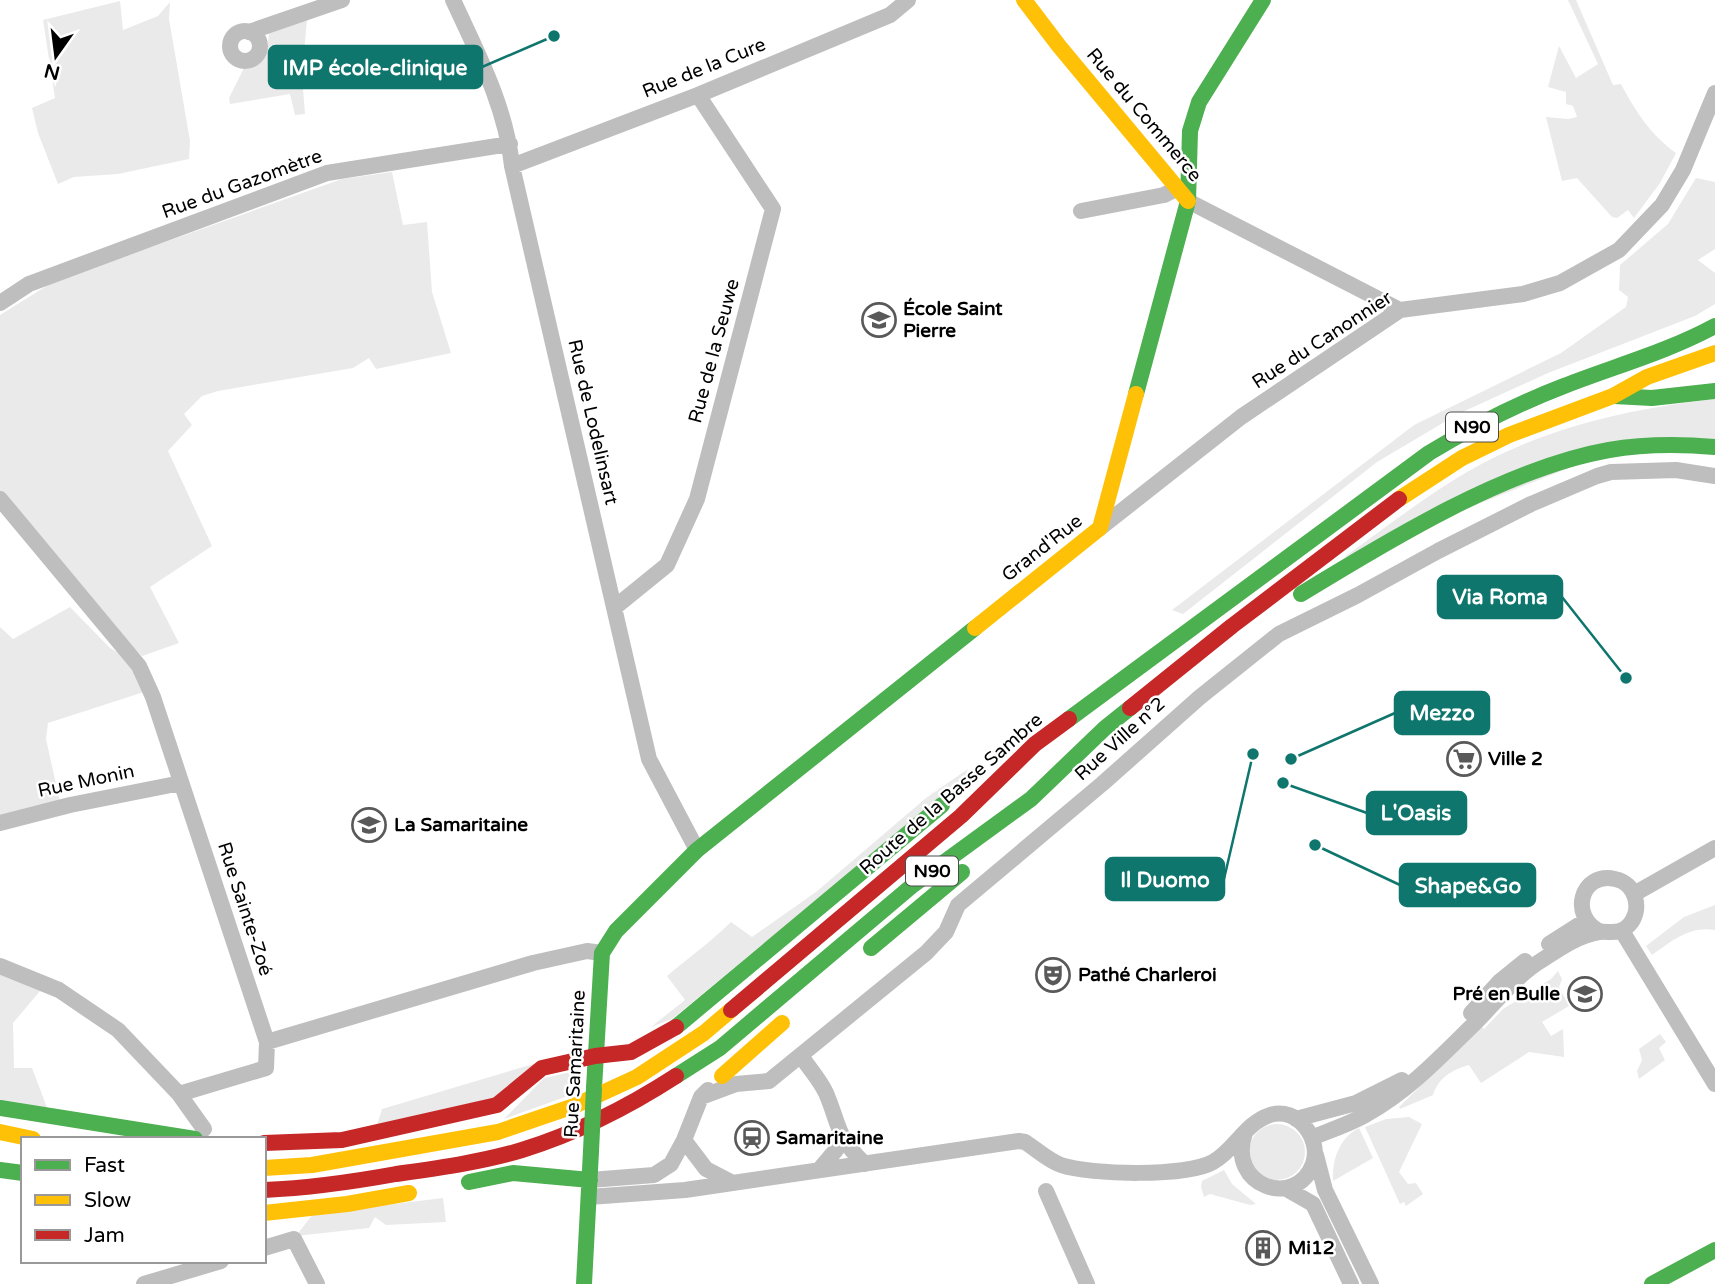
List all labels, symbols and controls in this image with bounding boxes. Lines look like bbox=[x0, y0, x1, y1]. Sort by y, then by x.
north arrow bbox=[21, 21, 91, 91]
street label: Rue de la Cure bbox=[639, 33, 769, 103]
street label: Rue du Commerce bbox=[1082, 44, 1206, 186]
callout: IMP école-clinique bbox=[269, 46, 482, 88]
text: IMP école-clinique bbox=[283, 56, 468, 81]
text: N bbox=[42, 59, 62, 84]
street label: Rue du Gazomètre bbox=[159, 145, 325, 223]
street label: Rue de la Seuwe bbox=[684, 276, 744, 426]
street label: Rue du Canonnier bbox=[1248, 286, 1397, 393]
place label: École Saint Pierre bbox=[903, 297, 1003, 342]
school or university icon: École Saint Pierre bbox=[860, 301, 898, 339]
street label: Rue de Lodelinsart bbox=[563, 337, 623, 507]
road number: N90 bbox=[1446, 412, 1498, 442]
street label: Grand'Rue bbox=[997, 510, 1087, 586]
callout: Via Roma bbox=[1438, 576, 1562, 618]
text: Via Roma bbox=[1452, 585, 1548, 610]
callout: Mezzo bbox=[1395, 692, 1489, 734]
street label: Rue Ville n°2 bbox=[1070, 693, 1170, 785]
text: Mezzo bbox=[1409, 701, 1475, 726]
street label: Route de la Basse Sambre bbox=[855, 709, 1047, 879]
supermarket icon: Ville 2 bbox=[1445, 740, 1483, 778]
place label: Ville 2 bbox=[1488, 748, 1543, 770]
street label: Rue Monin bbox=[36, 760, 136, 802]
callout: L'Oasis bbox=[1367, 792, 1466, 834]
text: L'Oasis bbox=[1381, 801, 1451, 826]
school or university icon: La Samaritaine bbox=[350, 806, 388, 844]
place label: La Samaritaine bbox=[394, 814, 528, 836]
street label: Rue Sainte-Zoé bbox=[213, 839, 277, 979]
road number: N90 bbox=[906, 856, 958, 886]
callout: Il Duomo bbox=[1106, 858, 1224, 900]
callout: Shape&Go bbox=[1400, 864, 1535, 906]
text: Il Duomo bbox=[1120, 868, 1210, 893]
text: Shape&Go bbox=[1415, 874, 1521, 899]
theatre icon: Pathé Charleroi bbox=[1034, 956, 1072, 994]
place label: Pathé Charleroi bbox=[1078, 964, 1217, 986]
school or university icon: Pré en Bulle bbox=[1566, 975, 1604, 1013]
place label: Pré en Bulle bbox=[1453, 983, 1560, 1005]
street label: Rue Samaritaine bbox=[560, 989, 590, 1139]
station icon: Samaritaine bbox=[733, 1119, 771, 1157]
place label: Samaritaine bbox=[776, 1127, 884, 1149]
legend bbox=[21, 1137, 266, 1263]
text: Fast bbox=[84, 1153, 125, 1178]
text: Slow bbox=[84, 1188, 132, 1213]
text: Jam bbox=[84, 1223, 125, 1248]
building icon: Mi12 bbox=[1244, 1229, 1282, 1267]
place label: Mi12 bbox=[1288, 1237, 1335, 1259]

